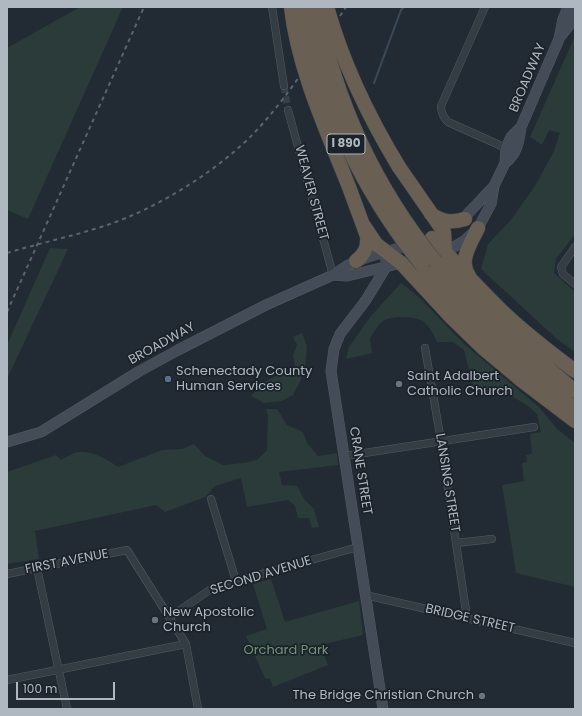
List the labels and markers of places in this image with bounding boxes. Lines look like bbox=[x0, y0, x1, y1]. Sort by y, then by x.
place label: Schenectady County Human Services bbox=[176, 364, 312, 395]
place label: Saint Adalbert Catholic Church bbox=[407, 369, 513, 400]
marker: Schenectady County Human Services bbox=[163, 374, 173, 384]
marker: Saint Adalbert Catholic Church bbox=[394, 379, 404, 389]
place label: New Apostolic Church bbox=[163, 605, 254, 636]
marker: New Apostolic Church bbox=[150, 615, 160, 625]
place label: The Bridge Christian Church bbox=[293, 688, 474, 704]
marker: The Bridge Christian Church bbox=[477, 691, 487, 701]

